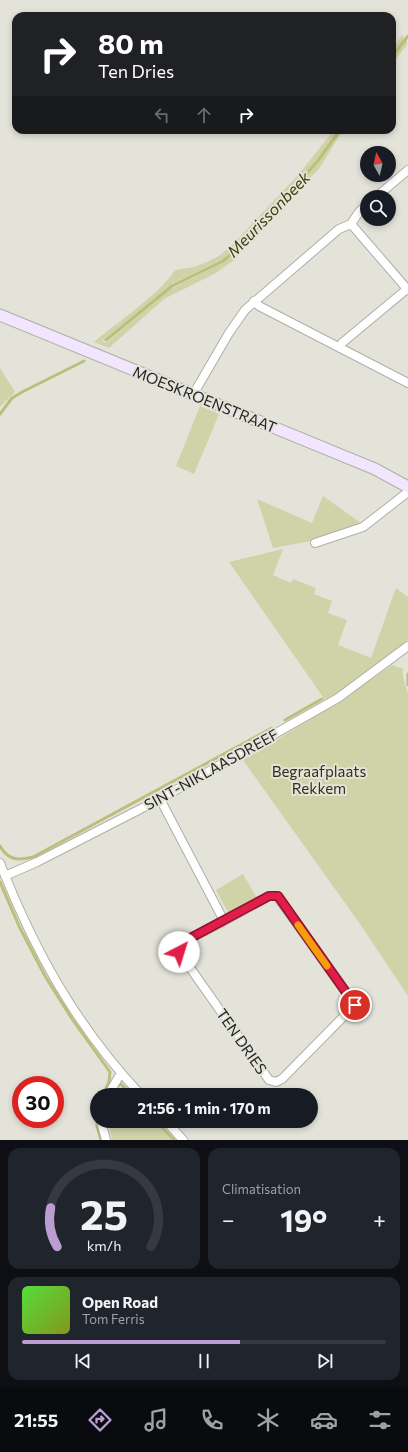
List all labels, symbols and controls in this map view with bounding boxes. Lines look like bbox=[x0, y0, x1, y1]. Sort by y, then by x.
text: 80 m bbox=[98, 26, 164, 60]
icon: right bbox=[32, 28, 84, 80]
text: Ten Dries bbox=[98, 60, 174, 82]
icon: left bbox=[151, 104, 173, 126]
icon: ahead bbox=[193, 104, 215, 126]
icon: right bbox=[235, 104, 257, 126]
north arrow bbox=[360, 146, 396, 182]
map controls bbox=[360, 146, 396, 226]
water label: Meurissonbeek bbox=[222, 167, 314, 261]
button: search bbox=[360, 190, 396, 226]
street label: MOESKROENSTRAAT bbox=[130, 362, 280, 436]
street label: SINT-NIKLAASDREEF bbox=[141, 725, 281, 813]
park label: Begraafplaats Rekkem bbox=[272, 762, 366, 797]
position arrow bbox=[158, 931, 200, 973]
pin bbox=[338, 988, 372, 1022]
icon: arrive bbox=[344, 994, 366, 1016]
street label: TEN DRIES bbox=[213, 1005, 271, 1077]
speed limit sign: 30 bbox=[12, 1076, 64, 1128]
text: 21:56 · 1 min · 170 m bbox=[137, 1099, 271, 1117]
text: Climatisation bbox=[222, 1181, 301, 1197]
text: 25 bbox=[80, 1187, 128, 1238]
text: 19° bbox=[280, 1201, 327, 1238]
text: − bbox=[222, 1206, 235, 1233]
text: + bbox=[373, 1206, 386, 1233]
text: km/h bbox=[87, 1235, 121, 1253]
text: Open Road bbox=[82, 1293, 158, 1311]
text: Tom Ferris bbox=[82, 1311, 145, 1327]
icon: previous bbox=[72, 1350, 94, 1372]
icon: pause bbox=[193, 1350, 215, 1372]
icon: next bbox=[314, 1350, 336, 1372]
icon: directions bbox=[86, 1406, 114, 1434]
icon: music bbox=[142, 1406, 170, 1434]
icon: phone bbox=[198, 1406, 226, 1434]
icon: climate bbox=[254, 1406, 282, 1434]
icon: car bbox=[310, 1406, 338, 1434]
icon: filters bbox=[366, 1406, 394, 1434]
text: 21:55 bbox=[14, 1409, 58, 1431]

